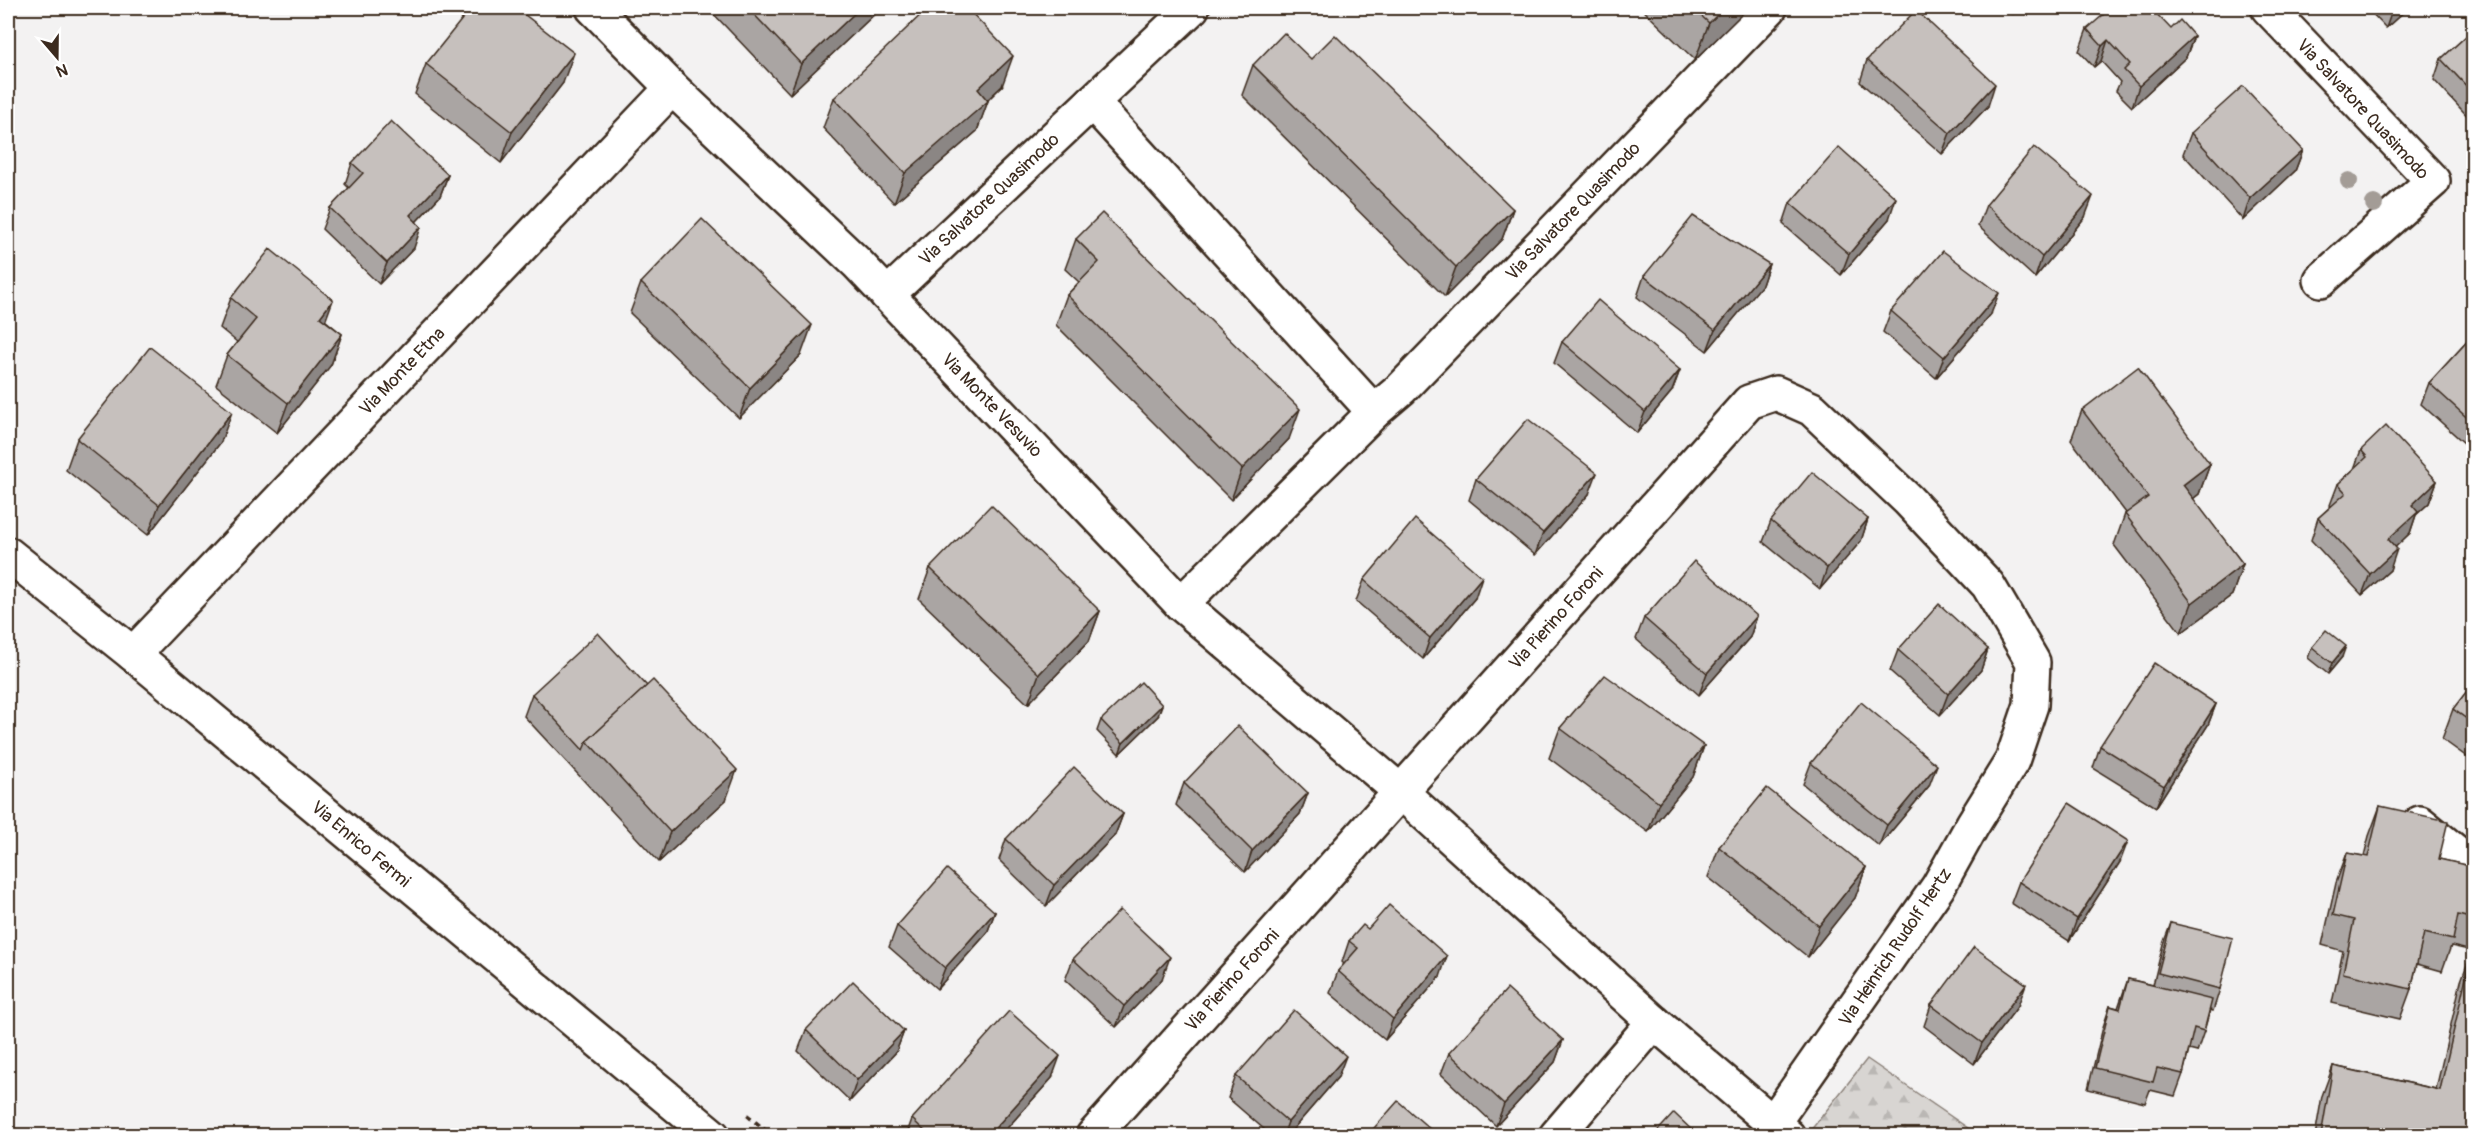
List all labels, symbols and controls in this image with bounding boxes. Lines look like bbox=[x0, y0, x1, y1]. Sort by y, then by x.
north arrow bbox=[27, 27, 87, 87]
street label: Via Salvatore Quasimodo bbox=[2291, 34, 2434, 185]
text: N bbox=[53, 59, 70, 81]
street label: Via Salvatore Quasimodo bbox=[914, 128, 1065, 271]
street label: Via Salvatore Quasimodo bbox=[1501, 137, 1646, 286]
street label: Via Monte Etna bbox=[355, 322, 450, 420]
street label: Via Monte Vesuvio bbox=[936, 348, 1047, 463]
street label: Via Pierino Foroni bbox=[1504, 562, 1609, 674]
street label: Via Enrico Fermi bbox=[306, 796, 415, 893]
street label: Via Heinrich Rudolf Hertz bbox=[1834, 864, 1957, 1031]
street label: Via Pierino Foroni bbox=[1180, 924, 1285, 1036]

